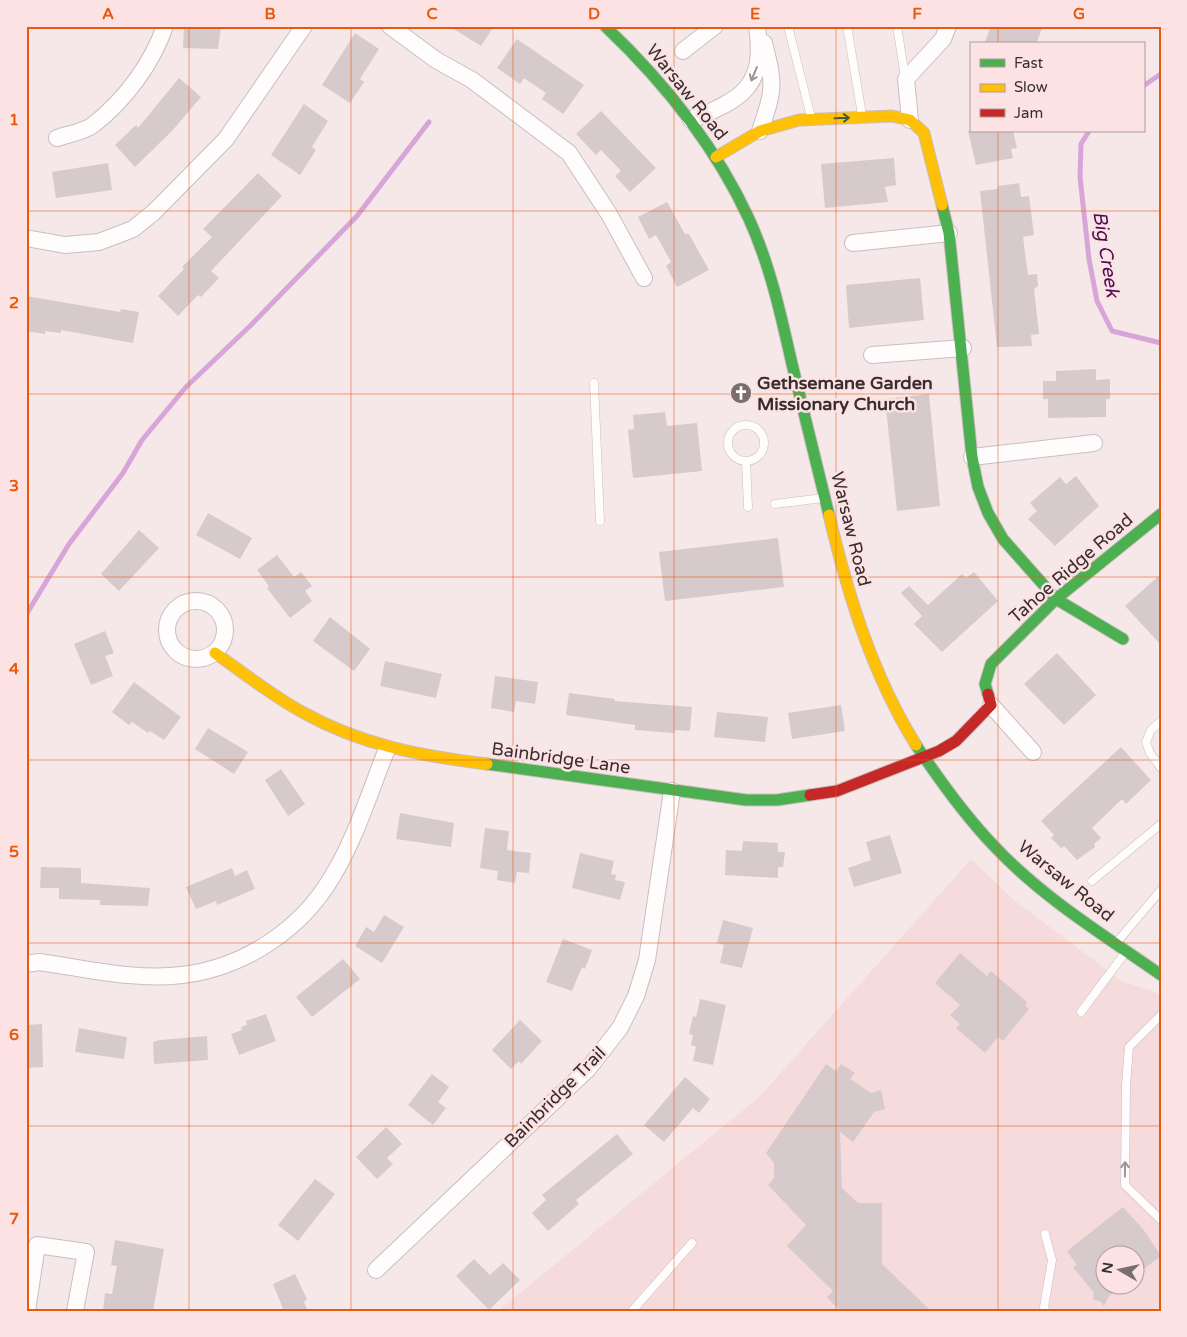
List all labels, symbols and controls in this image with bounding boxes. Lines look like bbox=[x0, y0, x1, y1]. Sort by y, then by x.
text: A bbox=[102, 4, 114, 24]
text: B bbox=[264, 4, 276, 24]
text: C bbox=[426, 4, 438, 24]
text: D bbox=[588, 4, 600, 24]
text: E bbox=[750, 4, 760, 24]
text: F bbox=[912, 4, 922, 24]
text: G bbox=[1073, 4, 1085, 24]
street label: Warsaw Road bbox=[642, 40, 732, 144]
legend bbox=[970, 42, 1144, 132]
text: Fast bbox=[1014, 54, 1044, 72]
one-way arrow bbox=[749, 66, 759, 81]
text: Slow bbox=[1014, 78, 1048, 96]
text: Jam bbox=[1014, 104, 1043, 122]
text: 1 bbox=[9, 110, 19, 130]
one-way arrow bbox=[834, 113, 850, 123]
water label: Big Creek bbox=[1088, 210, 1124, 300]
text: 2 bbox=[9, 293, 19, 313]
place label: Gethsemane Garden Missionary Church bbox=[757, 372, 933, 415]
church icon: Gethsemane Garden Missionary Church bbox=[729, 381, 753, 405]
street label: Warsaw Road bbox=[826, 469, 876, 589]
text: 3 bbox=[9, 476, 19, 496]
street label: Tahoe Ridge Road bbox=[1005, 508, 1137, 628]
text: 4 bbox=[9, 659, 19, 679]
street label: Bainbridge Lane bbox=[490, 737, 632, 779]
street label: Warsaw Road bbox=[1014, 836, 1118, 926]
text: 5 bbox=[9, 842, 19, 862]
text: 6 bbox=[9, 1025, 19, 1045]
street label: Bainbridge Trail bbox=[500, 1042, 610, 1152]
one-way arrow bbox=[1120, 1161, 1130, 1178]
text: 7 bbox=[9, 1209, 19, 1229]
north arrow bbox=[1094, 1244, 1144, 1294]
text: N bbox=[1098, 1261, 1117, 1275]

